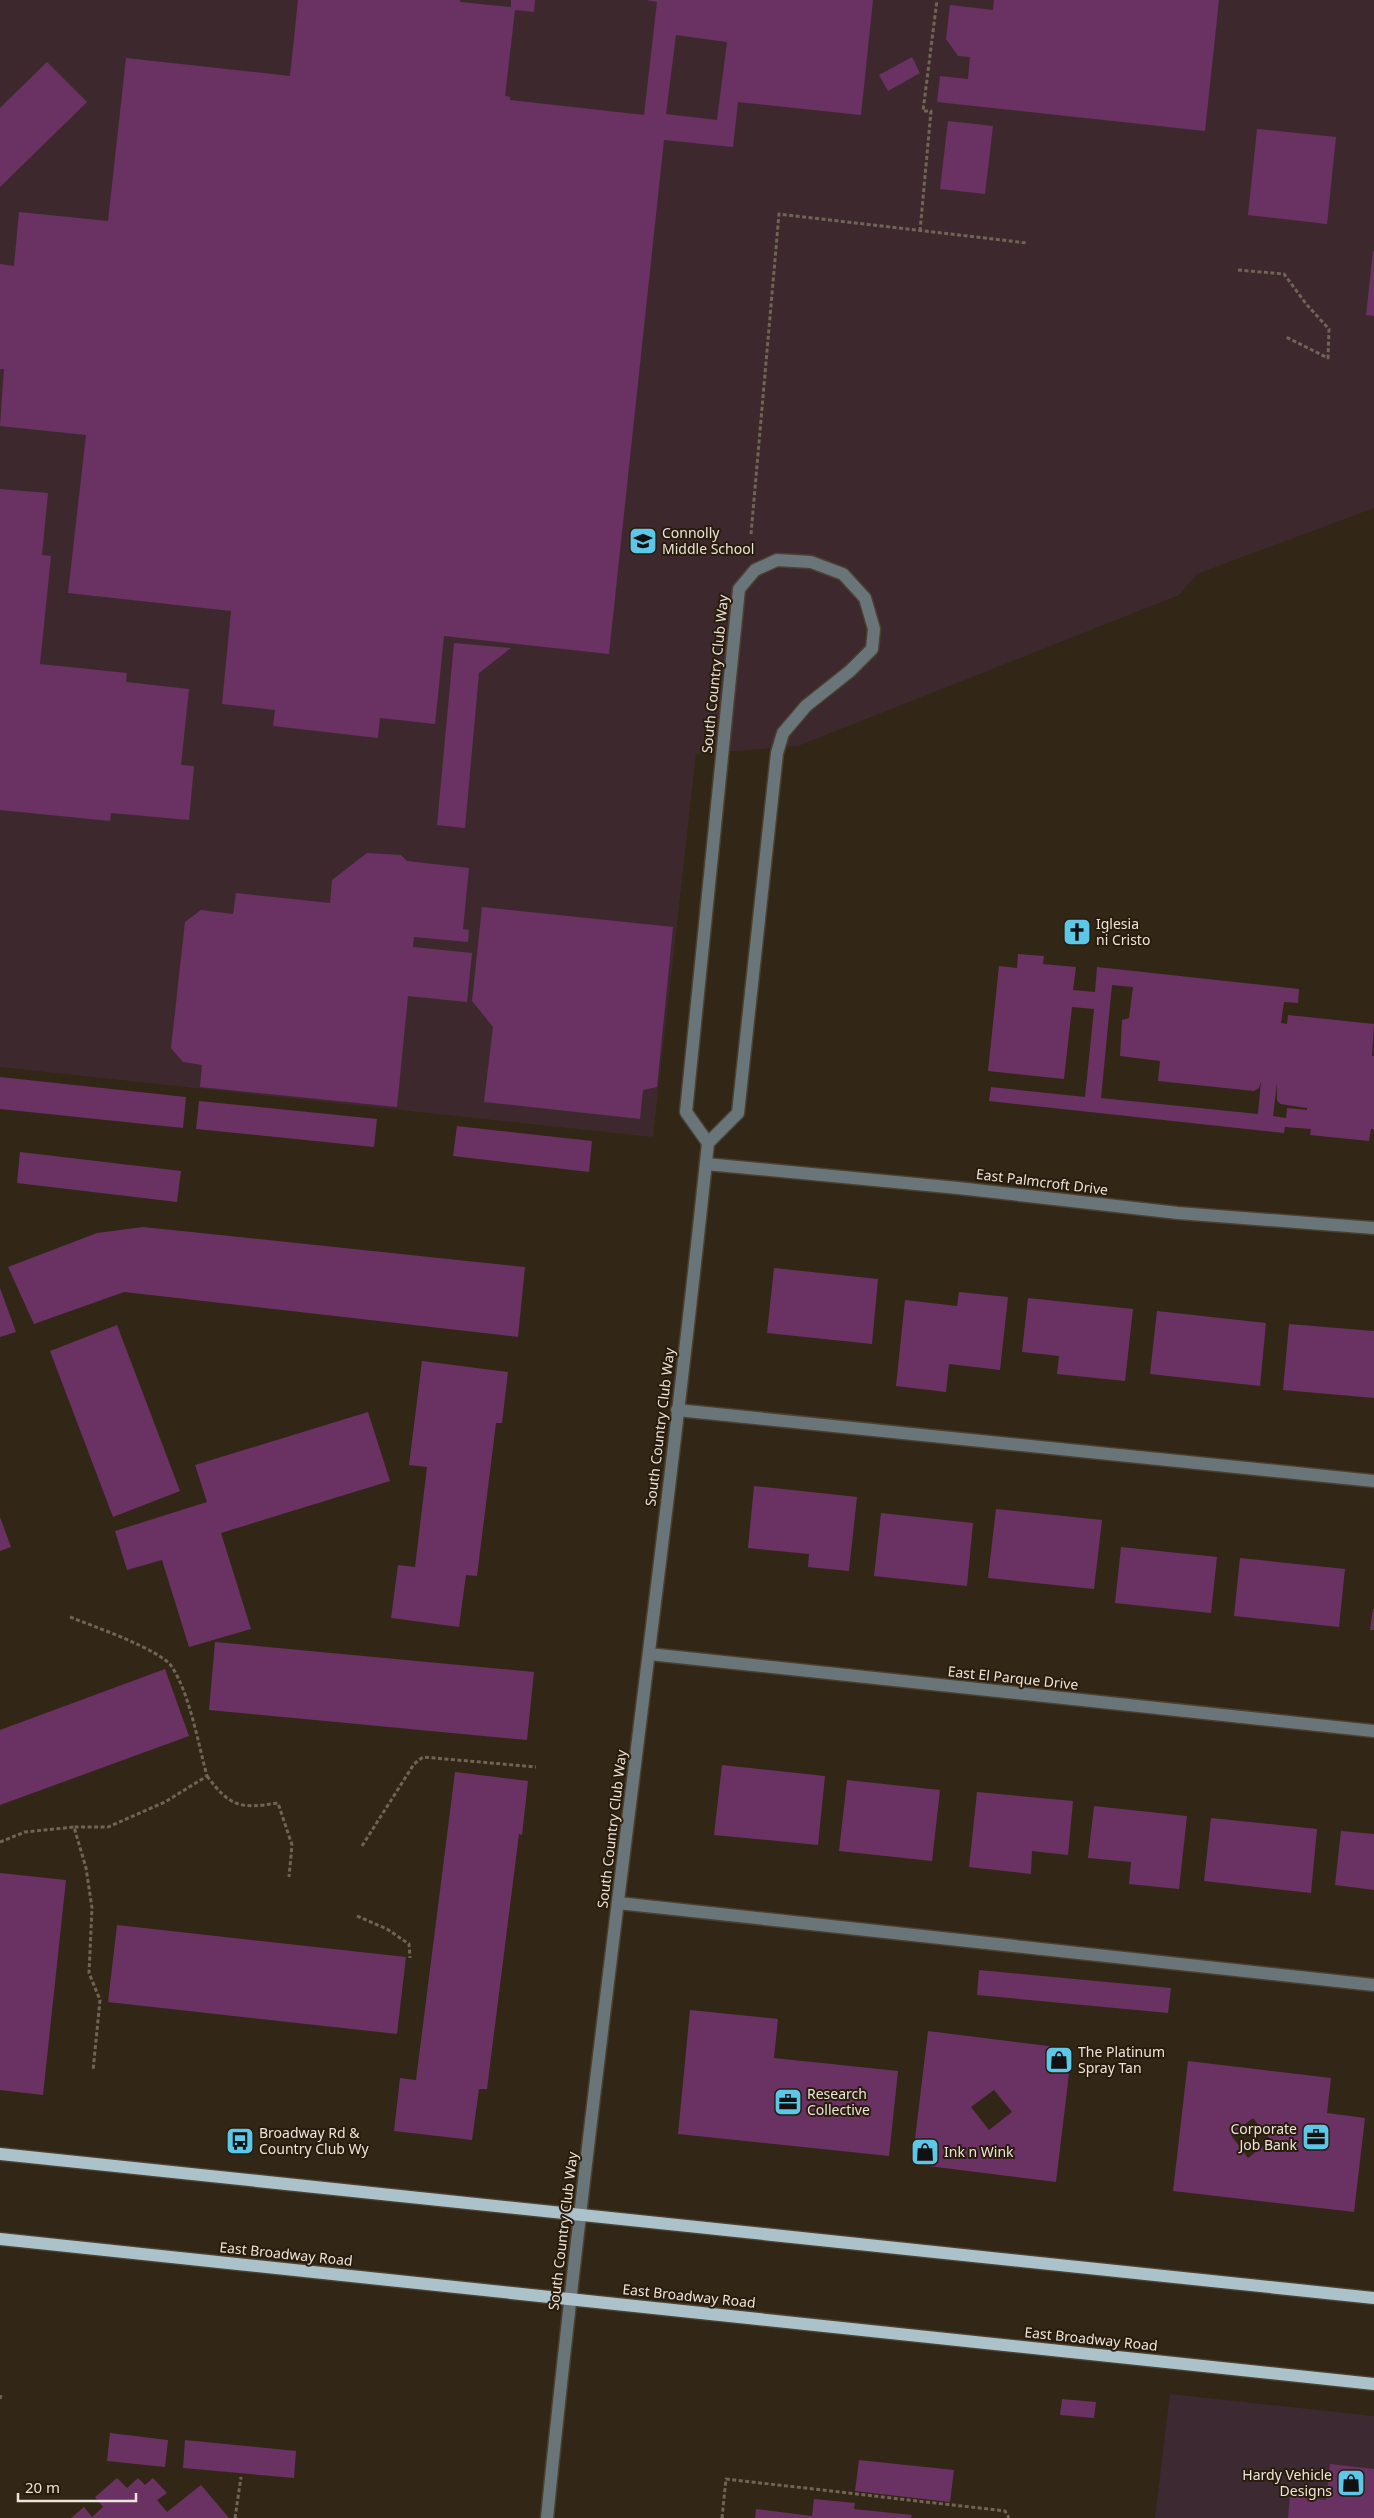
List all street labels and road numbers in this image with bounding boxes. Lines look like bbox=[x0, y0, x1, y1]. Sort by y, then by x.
street label: South Country Club Way bbox=[697, 593, 732, 754]
street label: East Palmcroft Drive bbox=[975, 1164, 1109, 1199]
street label: South Country Club Way bbox=[640, 1346, 679, 1507]
street label: East El Parque Drive bbox=[947, 1661, 1079, 1694]
street label: South Country Club Way bbox=[592, 1748, 631, 1909]
street label: South Country Club Way bbox=[543, 2150, 582, 2311]
street label: East Broadway Road bbox=[218, 2237, 354, 2270]
street label: East Broadway Road bbox=[621, 2279, 757, 2312]
street label: East Broadway Road bbox=[1023, 2322, 1159, 2355]

